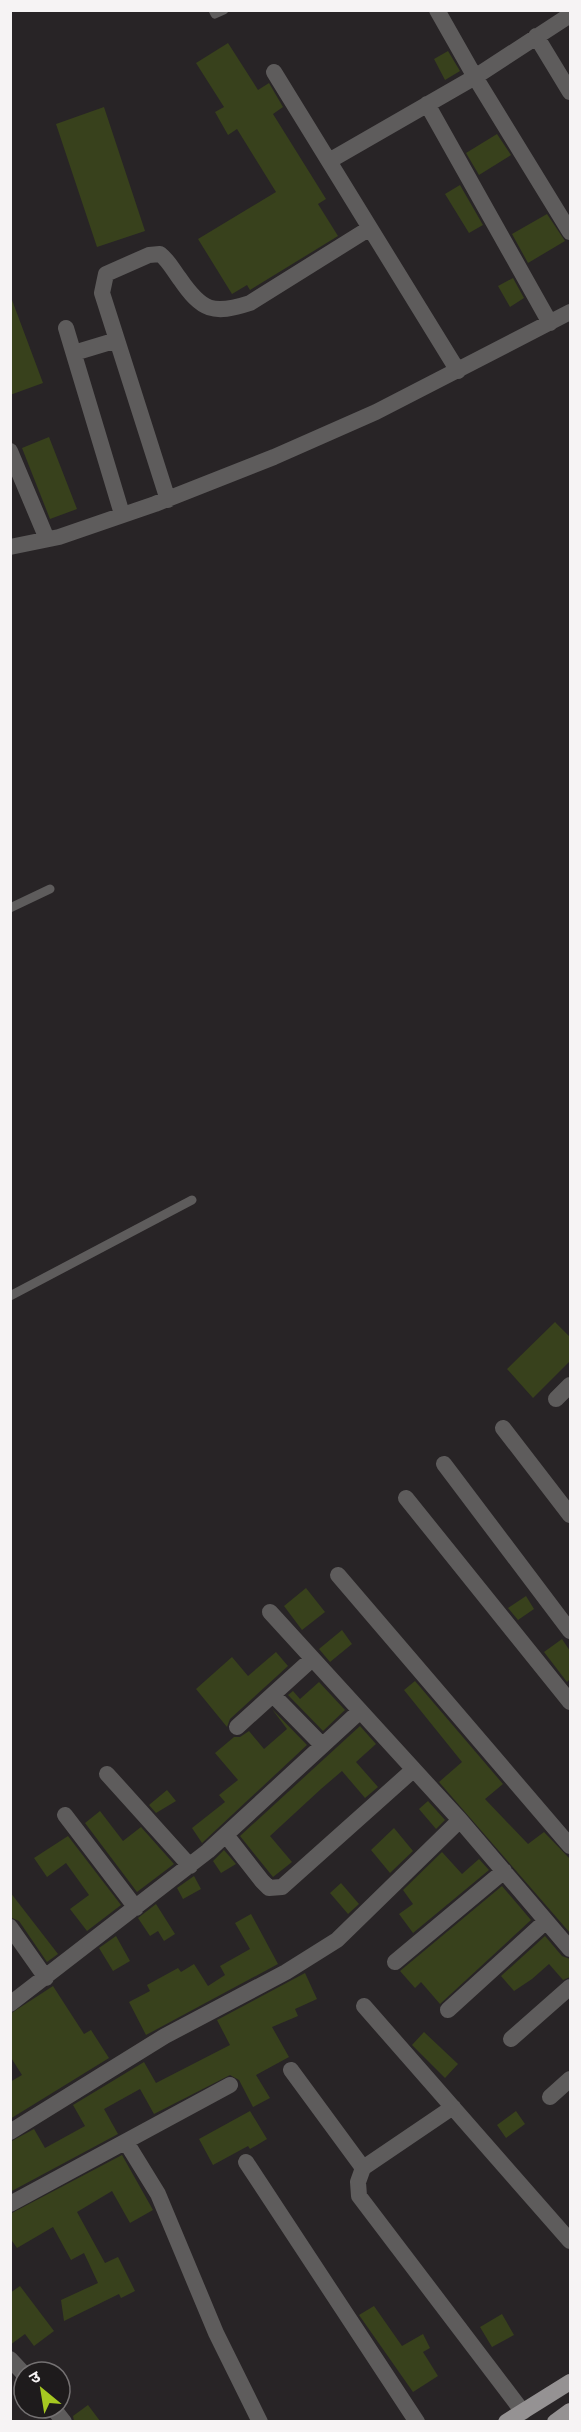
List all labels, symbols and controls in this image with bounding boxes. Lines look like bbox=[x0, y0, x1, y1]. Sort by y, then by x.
north arrow bbox=[12, 2360, 72, 2420]
text: उ bbox=[26, 2367, 44, 2388]

